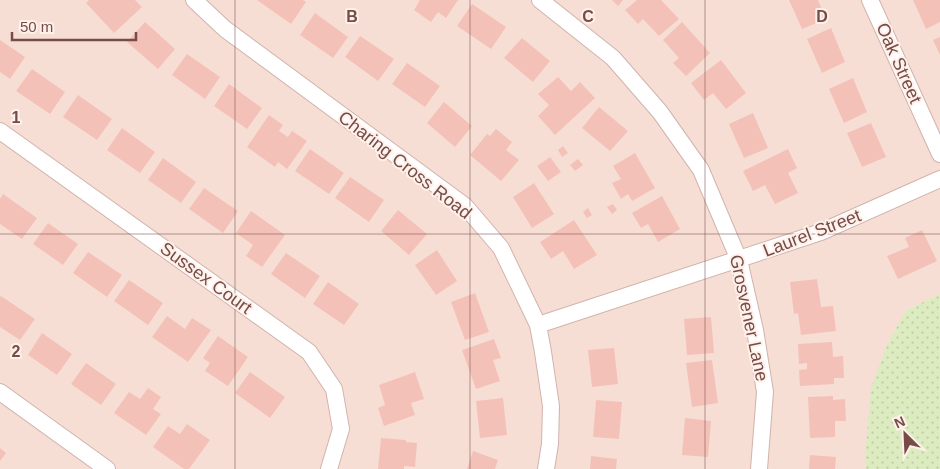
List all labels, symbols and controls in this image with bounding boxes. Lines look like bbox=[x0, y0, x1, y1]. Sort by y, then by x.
text: B bbox=[346, 8, 358, 25]
text: C bbox=[582, 8, 594, 25]
text: D bbox=[816, 8, 828, 25]
scale bar bbox=[12, 10, 136, 42]
text: 50 m bbox=[20, 18, 53, 35]
street label: Oak Street bbox=[872, 20, 926, 106]
street label: Charing Cross Road bbox=[335, 107, 475, 223]
text: 1 bbox=[12, 109, 21, 126]
street label: Laurel Street bbox=[760, 205, 864, 261]
street label: Sussex Court bbox=[156, 238, 256, 318]
street label: Grosvener Lane bbox=[726, 253, 772, 383]
text: 2 bbox=[12, 343, 21, 360]
north arrow bbox=[880, 409, 930, 459]
text: N bbox=[892, 413, 908, 431]

